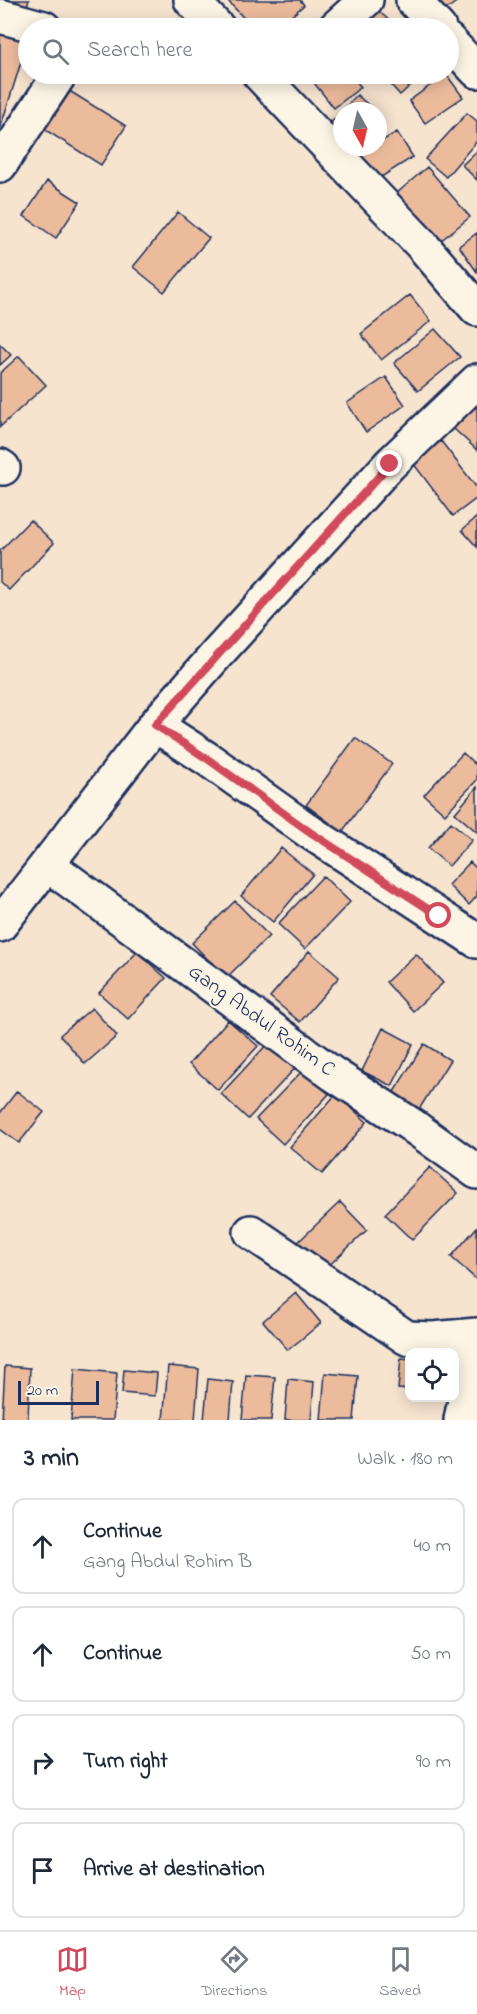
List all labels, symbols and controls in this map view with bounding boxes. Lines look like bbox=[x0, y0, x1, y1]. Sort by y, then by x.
search box bbox=[18, 18, 459, 84]
icon: search bbox=[39, 35, 72, 68]
text: Search here bbox=[87, 35, 192, 67]
north arrow bbox=[333, 102, 387, 156]
route end bbox=[376, 450, 402, 476]
route start bbox=[425, 902, 451, 928]
street label: Gang Abdul Rohim C bbox=[180, 957, 341, 1086]
map controls bbox=[405, 1348, 459, 1402]
button: locate bbox=[405, 1348, 459, 1402]
scale bar bbox=[18, 1378, 99, 1406]
text: 20 m bbox=[27, 1379, 58, 1403]
text: 3 min bbox=[24, 1440, 79, 1478]
text: Walk · 180 m bbox=[357, 1445, 453, 1474]
text: Continue bbox=[83, 1516, 162, 1548]
icon: ahead bbox=[26, 1530, 59, 1563]
text: 40 m bbox=[414, 1532, 451, 1561]
text: Gang Abdul Rohim B bbox=[83, 1548, 252, 1577]
icon: ahead bbox=[26, 1638, 59, 1671]
text: Continue bbox=[83, 1638, 162, 1670]
text: 50 m bbox=[410, 1640, 451, 1669]
icon: right bbox=[26, 1746, 59, 1779]
text: Turn right bbox=[83, 1746, 168, 1778]
text: 90 m bbox=[416, 1748, 451, 1777]
icon: arrive bbox=[26, 1854, 59, 1887]
text: Arrive at destination bbox=[83, 1854, 265, 1886]
tab: Map bbox=[56, 1943, 89, 2003]
tab: Directions bbox=[201, 1943, 267, 2003]
tab: Saved bbox=[379, 1943, 421, 2003]

